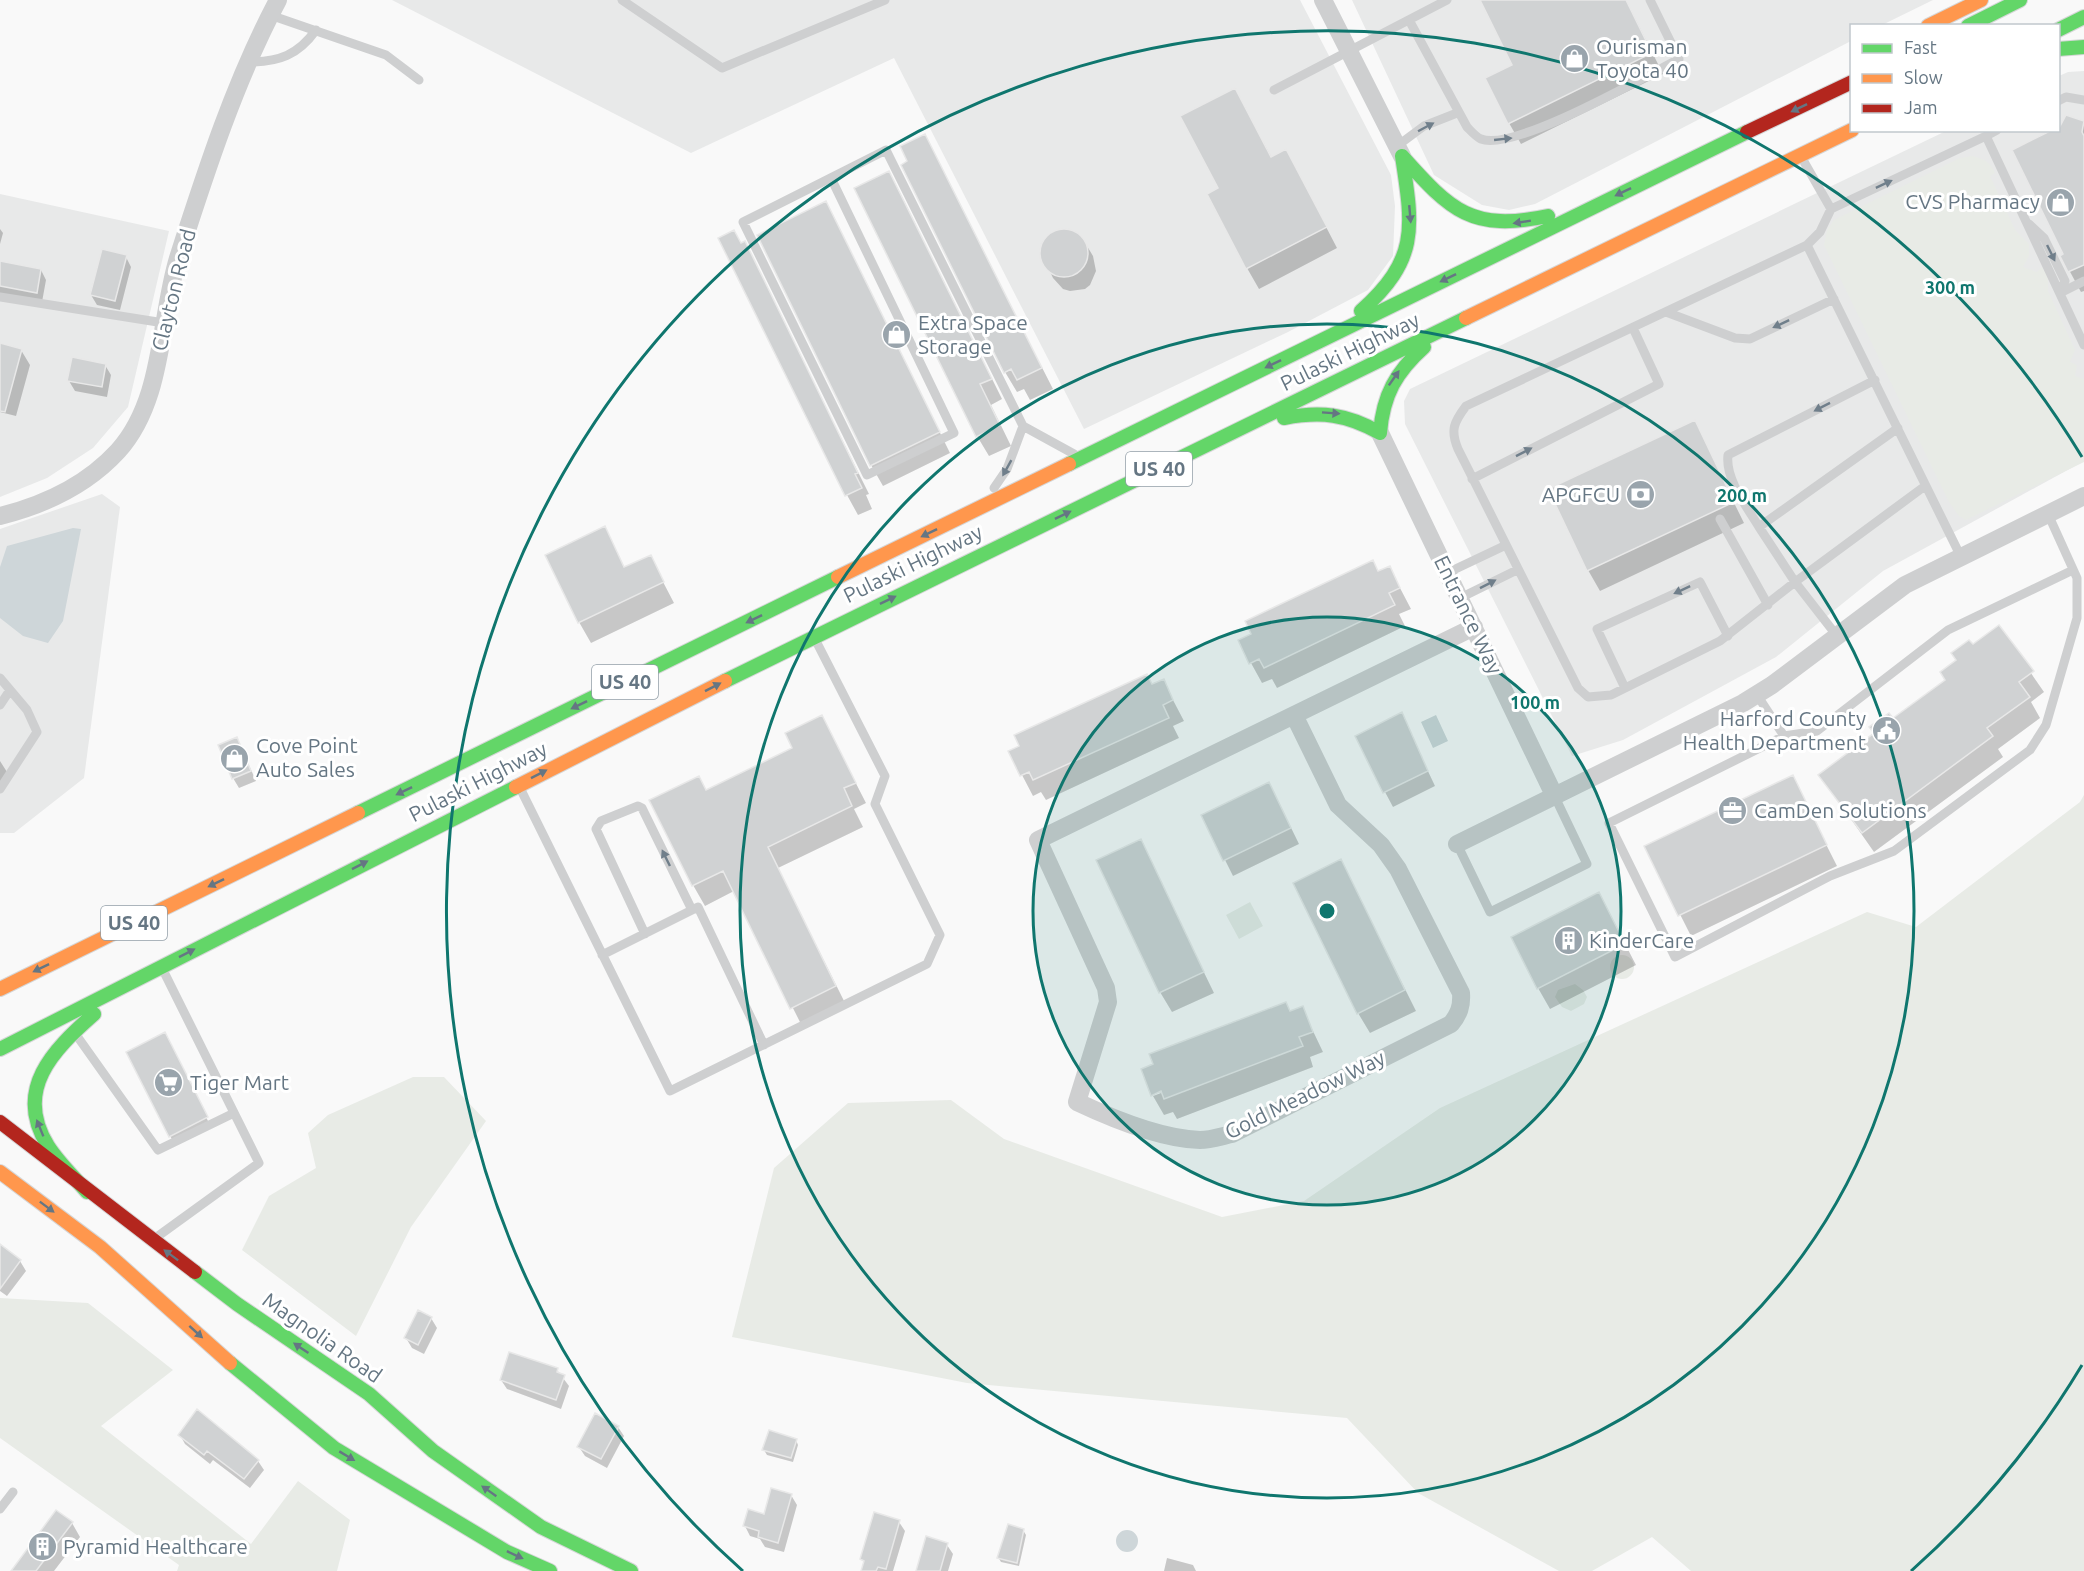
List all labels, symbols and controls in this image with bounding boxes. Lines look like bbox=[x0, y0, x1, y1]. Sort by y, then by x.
legend bbox=[1850, 24, 2060, 132]
place label: Ourisman Toyota 40 bbox=[1596, 34, 1689, 82]
text: Fast bbox=[1904, 37, 1937, 57]
shop icon: Ourisman Toyota 40 bbox=[1559, 43, 1591, 75]
text: Slow bbox=[1904, 67, 1943, 87]
text: Jam bbox=[1904, 97, 1938, 117]
one-way arrow bbox=[1790, 103, 1807, 112]
one-way arrow bbox=[1417, 122, 1434, 132]
one-way arrow bbox=[1494, 134, 1513, 144]
one-way arrow bbox=[1875, 180, 1892, 189]
shop icon: CVS Pharmacy bbox=[2045, 186, 2077, 218]
one-way arrow bbox=[1614, 187, 1631, 196]
place label: CVS Pharmacy bbox=[1905, 189, 2040, 213]
one-way arrow bbox=[1405, 205, 1415, 224]
one-way arrow bbox=[1512, 218, 1531, 227]
street label: Clayton Road bbox=[146, 226, 200, 353]
one-way arrow bbox=[2047, 244, 2056, 261]
one-way arrow bbox=[1439, 273, 1457, 283]
text: 300 m bbox=[1925, 277, 1975, 297]
street label: Pulaski Highway bbox=[1276, 307, 1423, 395]
place label: Extra Space Storage bbox=[918, 310, 1028, 358]
shop icon: Extra Space Storage bbox=[881, 319, 913, 351]
one-way arrow bbox=[1773, 320, 1790, 329]
one-way arrow bbox=[1264, 359, 1281, 369]
one-way arrow bbox=[1388, 371, 1400, 387]
one-way arrow bbox=[1814, 402, 1831, 412]
one-way arrow bbox=[1321, 408, 1340, 418]
one-way arrow bbox=[1515, 448, 1533, 458]
road number: US 40 bbox=[1126, 452, 1192, 486]
one-way arrow bbox=[1002, 460, 1012, 477]
bank icon: APGFCU bbox=[1625, 479, 1657, 511]
place label: APGFCU bbox=[1542, 482, 1620, 506]
text: 200 m bbox=[1717, 485, 1767, 505]
one-way arrow bbox=[1055, 510, 1072, 520]
street label: Pulaski Highway bbox=[839, 519, 986, 607]
one-way arrow bbox=[921, 528, 938, 538]
street label: Entrance Way bbox=[1430, 551, 1508, 678]
one-way arrow bbox=[1480, 579, 1497, 589]
one-way arrow bbox=[1673, 586, 1691, 596]
one-way arrow bbox=[879, 596, 896, 605]
one-way arrow bbox=[746, 614, 763, 623]
road number: US 40 bbox=[592, 665, 658, 699]
one-way arrow bbox=[705, 682, 722, 692]
text: 100 m bbox=[1510, 692, 1560, 712]
one-way arrow bbox=[571, 700, 588, 709]
place label: Harford County Health Department bbox=[1683, 706, 1866, 754]
public building icon: Harford County Health Department bbox=[1871, 715, 1903, 747]
place label: Cove Point Auto Sales bbox=[256, 733, 358, 781]
street label: Pulaski Highway bbox=[405, 736, 550, 826]
shop icon: Cove Point Auto Sales bbox=[219, 742, 251, 774]
one-way arrow bbox=[530, 770, 547, 779]
one-way arrow bbox=[395, 785, 413, 795]
office icon: CamDen Solutions bbox=[1717, 795, 1749, 827]
place label: CamDen Solutions bbox=[1754, 798, 1927, 822]
one-way arrow bbox=[662, 849, 671, 866]
one-way arrow bbox=[352, 860, 369, 870]
one-way arrow bbox=[208, 878, 225, 887]
centre of rings bbox=[1317, 901, 1337, 921]
road number: US 40 bbox=[101, 906, 167, 940]
building icon: KinderCare bbox=[1552, 925, 1584, 957]
place label: KinderCare bbox=[1589, 928, 1694, 952]
one-way arrow bbox=[178, 949, 195, 958]
one-way arrow bbox=[33, 964, 50, 973]
street label: Gold Meadow Way bbox=[1221, 1045, 1388, 1143]
supermarket icon: Tiger Mart bbox=[153, 1067, 185, 1099]
place label: Tiger Mart bbox=[190, 1070, 289, 1094]
one-way arrow bbox=[35, 1119, 45, 1137]
one-way arrow bbox=[38, 1201, 54, 1213]
one-way arrow bbox=[164, 1249, 180, 1261]
street label: Magnolia Road bbox=[258, 1287, 387, 1387]
one-way arrow bbox=[188, 1325, 203, 1338]
one-way arrow bbox=[293, 1342, 309, 1353]
one-way arrow bbox=[339, 1450, 355, 1461]
one-way arrow bbox=[481, 1486, 497, 1497]
building icon: Pyramid Healthcare bbox=[26, 1531, 58, 1563]
place label: Pyramid Healthcare bbox=[63, 1534, 248, 1558]
one-way arrow bbox=[506, 1550, 524, 1560]

